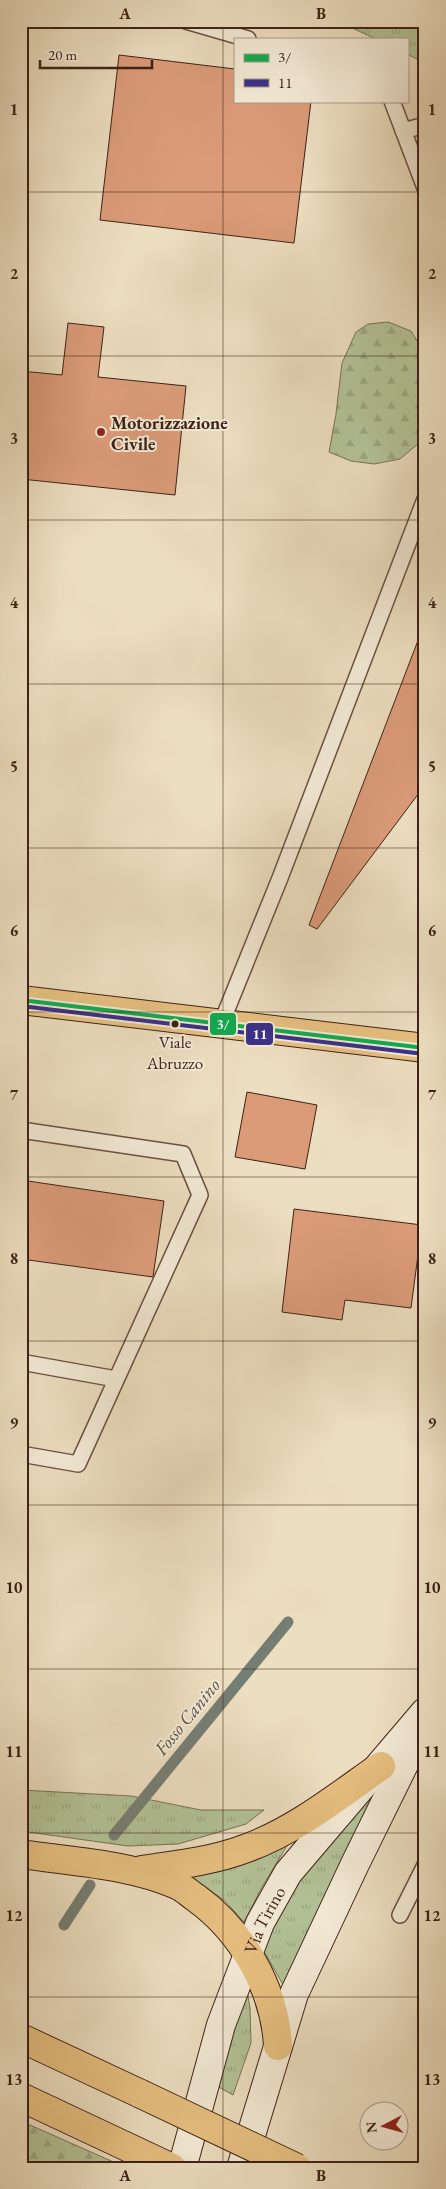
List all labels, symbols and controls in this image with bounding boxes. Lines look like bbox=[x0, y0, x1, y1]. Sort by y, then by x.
text: A bbox=[118, 3, 131, 24]
text: B bbox=[316, 3, 326, 24]
scale bar bbox=[40, 38, 152, 70]
legend bbox=[234, 38, 408, 102]
text: 20 m bbox=[48, 45, 77, 64]
text: 3/ bbox=[278, 47, 291, 66]
text: 11 bbox=[278, 73, 292, 92]
text: 1 bbox=[10, 99, 18, 120]
text: 1 bbox=[428, 99, 436, 120]
text: 2 bbox=[10, 263, 19, 284]
text: 2 bbox=[428, 263, 437, 284]
place label: Motorizzazione Civile bbox=[111, 411, 228, 455]
marker: Motorizzazione Civile bbox=[95, 426, 107, 438]
text: 3 bbox=[10, 428, 18, 449]
text: 3 bbox=[428, 428, 436, 449]
text: 4 bbox=[10, 592, 19, 613]
text: 4 bbox=[428, 592, 437, 613]
text: 5 bbox=[10, 756, 18, 777]
text: 5 bbox=[428, 756, 436, 777]
text: 6 bbox=[10, 920, 19, 941]
text: 6 bbox=[428, 920, 437, 941]
line badge: 3/ bbox=[209, 1012, 237, 1036]
text: 3/ bbox=[216, 1015, 230, 1033]
marker: Viale Abruzzo bbox=[170, 1019, 180, 1029]
line badge: 11 bbox=[245, 1022, 274, 1046]
text: 11 bbox=[253, 1025, 267, 1043]
place label: Viale Abruzzo bbox=[146, 1031, 203, 1074]
text: 7 bbox=[10, 1084, 19, 1105]
text: 7 bbox=[428, 1084, 437, 1105]
text: 8 bbox=[10, 1248, 18, 1269]
text: 8 bbox=[428, 1248, 436, 1269]
text: 9 bbox=[10, 1412, 19, 1433]
text: 9 bbox=[428, 1412, 437, 1433]
text: 10 bbox=[6, 1577, 23, 1598]
text: 10 bbox=[424, 1577, 441, 1598]
water label: Fosso Canino bbox=[148, 1673, 226, 1761]
text: 11 bbox=[6, 1741, 22, 1762]
text: 11 bbox=[424, 1741, 440, 1762]
street label: Via Tirino bbox=[238, 1882, 290, 1957]
text: 12 bbox=[6, 1905, 23, 1926]
text: 12 bbox=[424, 1905, 441, 1926]
text: 13 bbox=[6, 2069, 22, 2090]
text: 13 bbox=[424, 2069, 440, 2090]
north arrow bbox=[358, 2102, 408, 2152]
text: N bbox=[361, 2120, 381, 2134]
text: A bbox=[118, 2165, 131, 2186]
text: B bbox=[316, 2165, 326, 2186]

